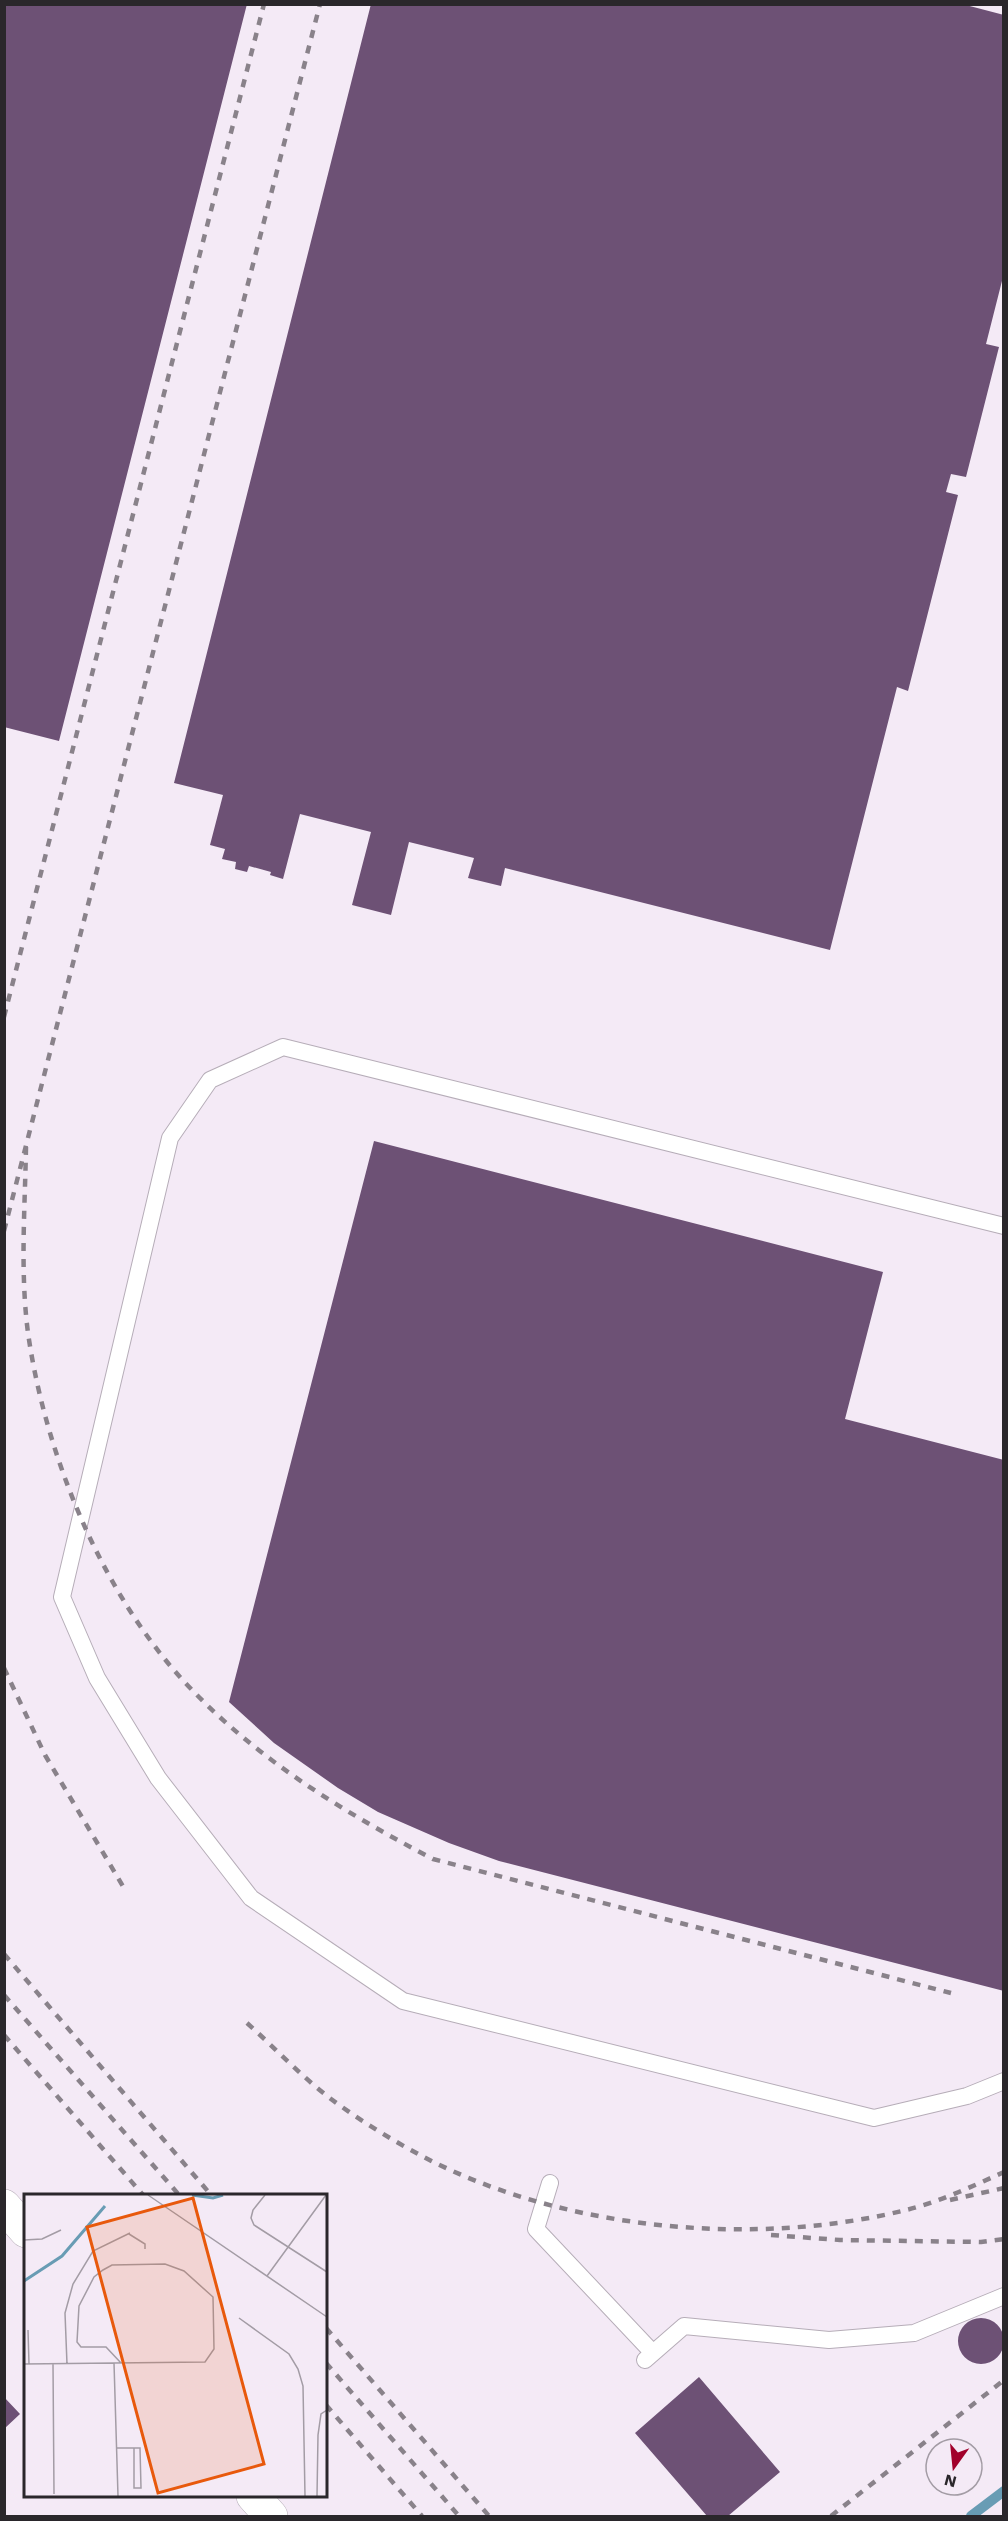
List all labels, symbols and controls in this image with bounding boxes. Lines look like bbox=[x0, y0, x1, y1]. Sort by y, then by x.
inset map bbox=[24, 2194, 327, 2497]
north arrow bbox=[924, 2437, 984, 2497]
text: N bbox=[942, 2470, 958, 2492]

